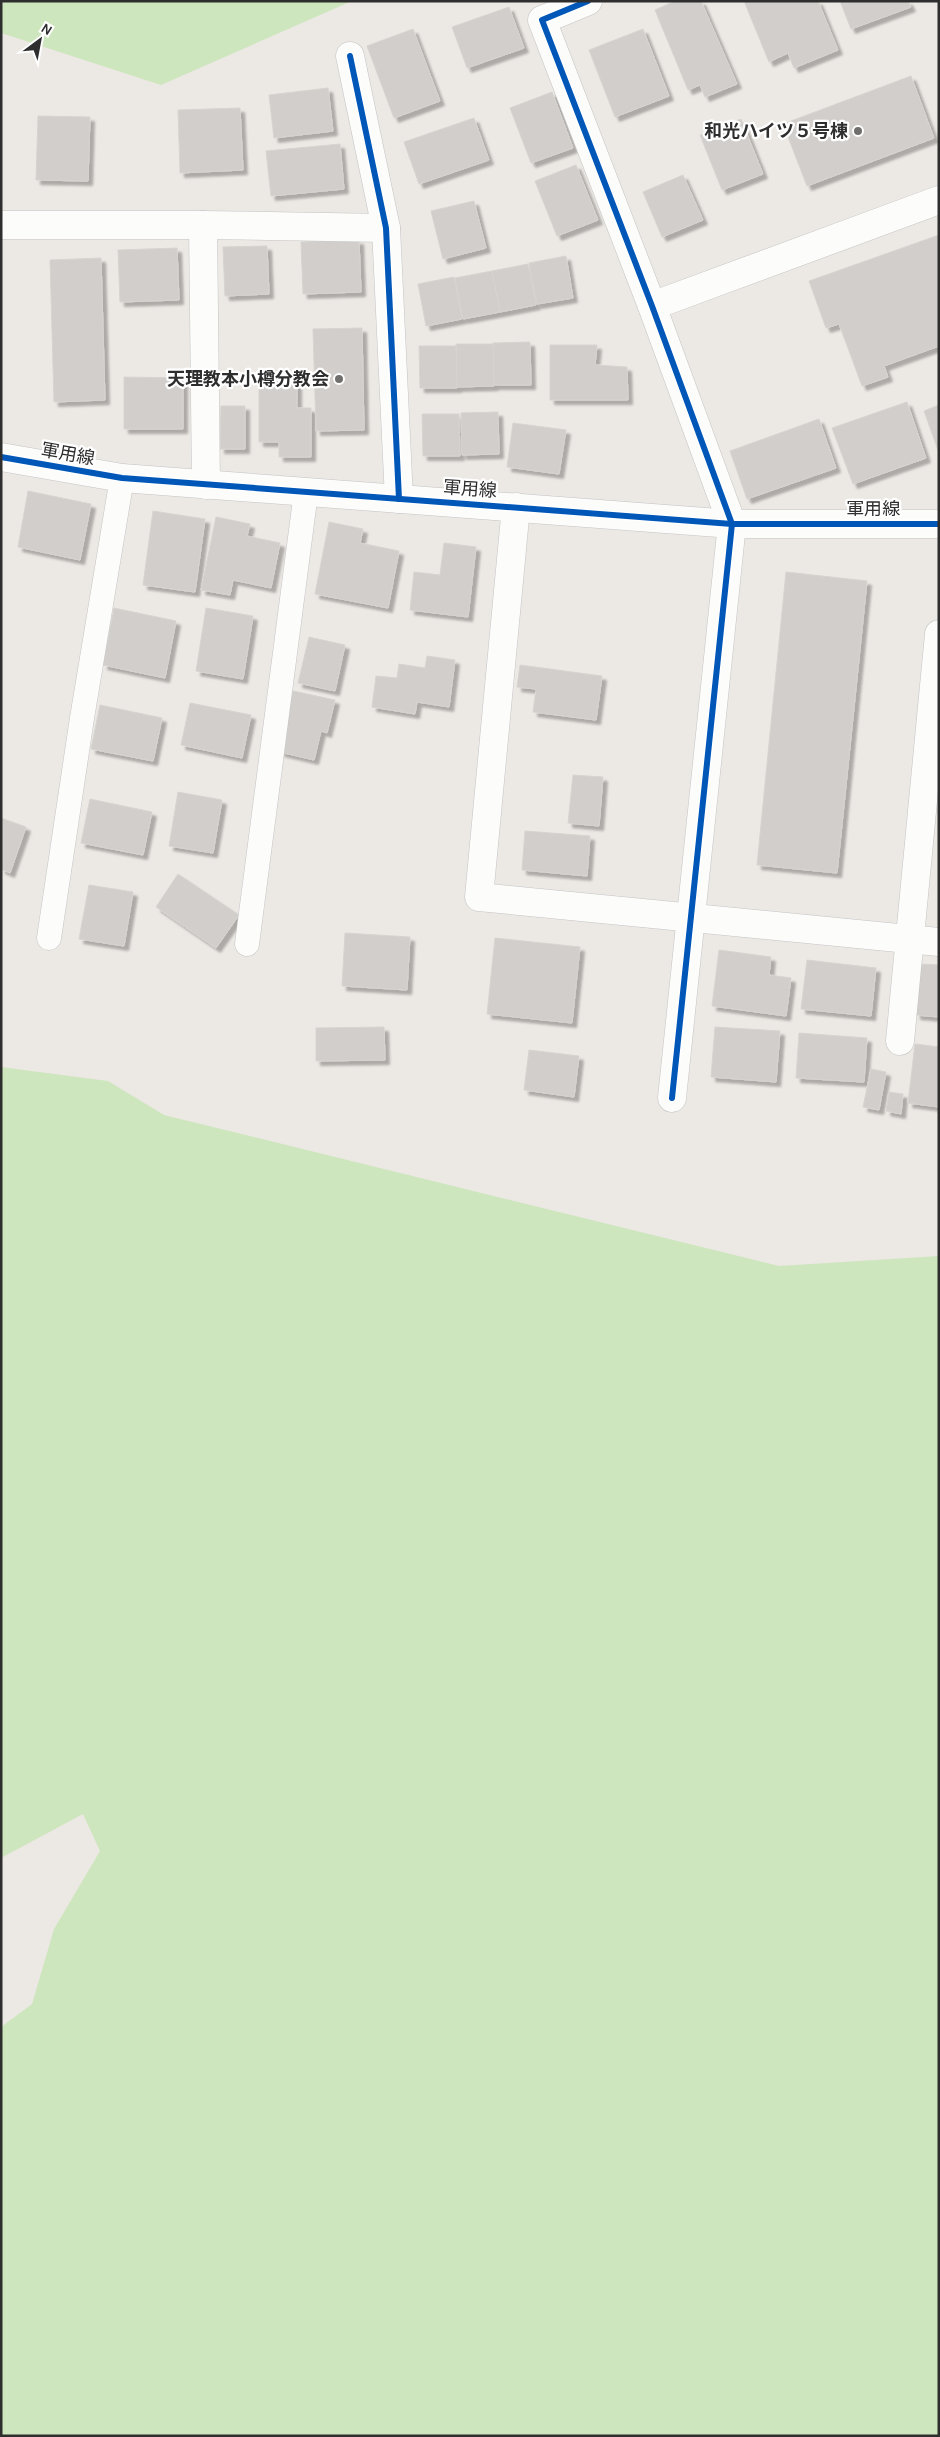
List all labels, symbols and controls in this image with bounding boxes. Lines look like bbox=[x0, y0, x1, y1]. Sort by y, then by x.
north arrow bbox=[15, 15, 65, 65]
text: N bbox=[38, 20, 55, 39]
place label: 和光ハイツ５号棟 bbox=[704, 120, 848, 142]
marker: 和光ハイツ５号棟 bbox=[852, 125, 864, 137]
place label: 天理教本小樽分教会 bbox=[167, 368, 329, 390]
marker: 天理教本小樽分教会 bbox=[333, 373, 345, 385]
street label: 軍用線 bbox=[40, 438, 96, 470]
street label: 軍用線 bbox=[442, 476, 498, 502]
street label: 軍用線 bbox=[846, 498, 900, 520]

